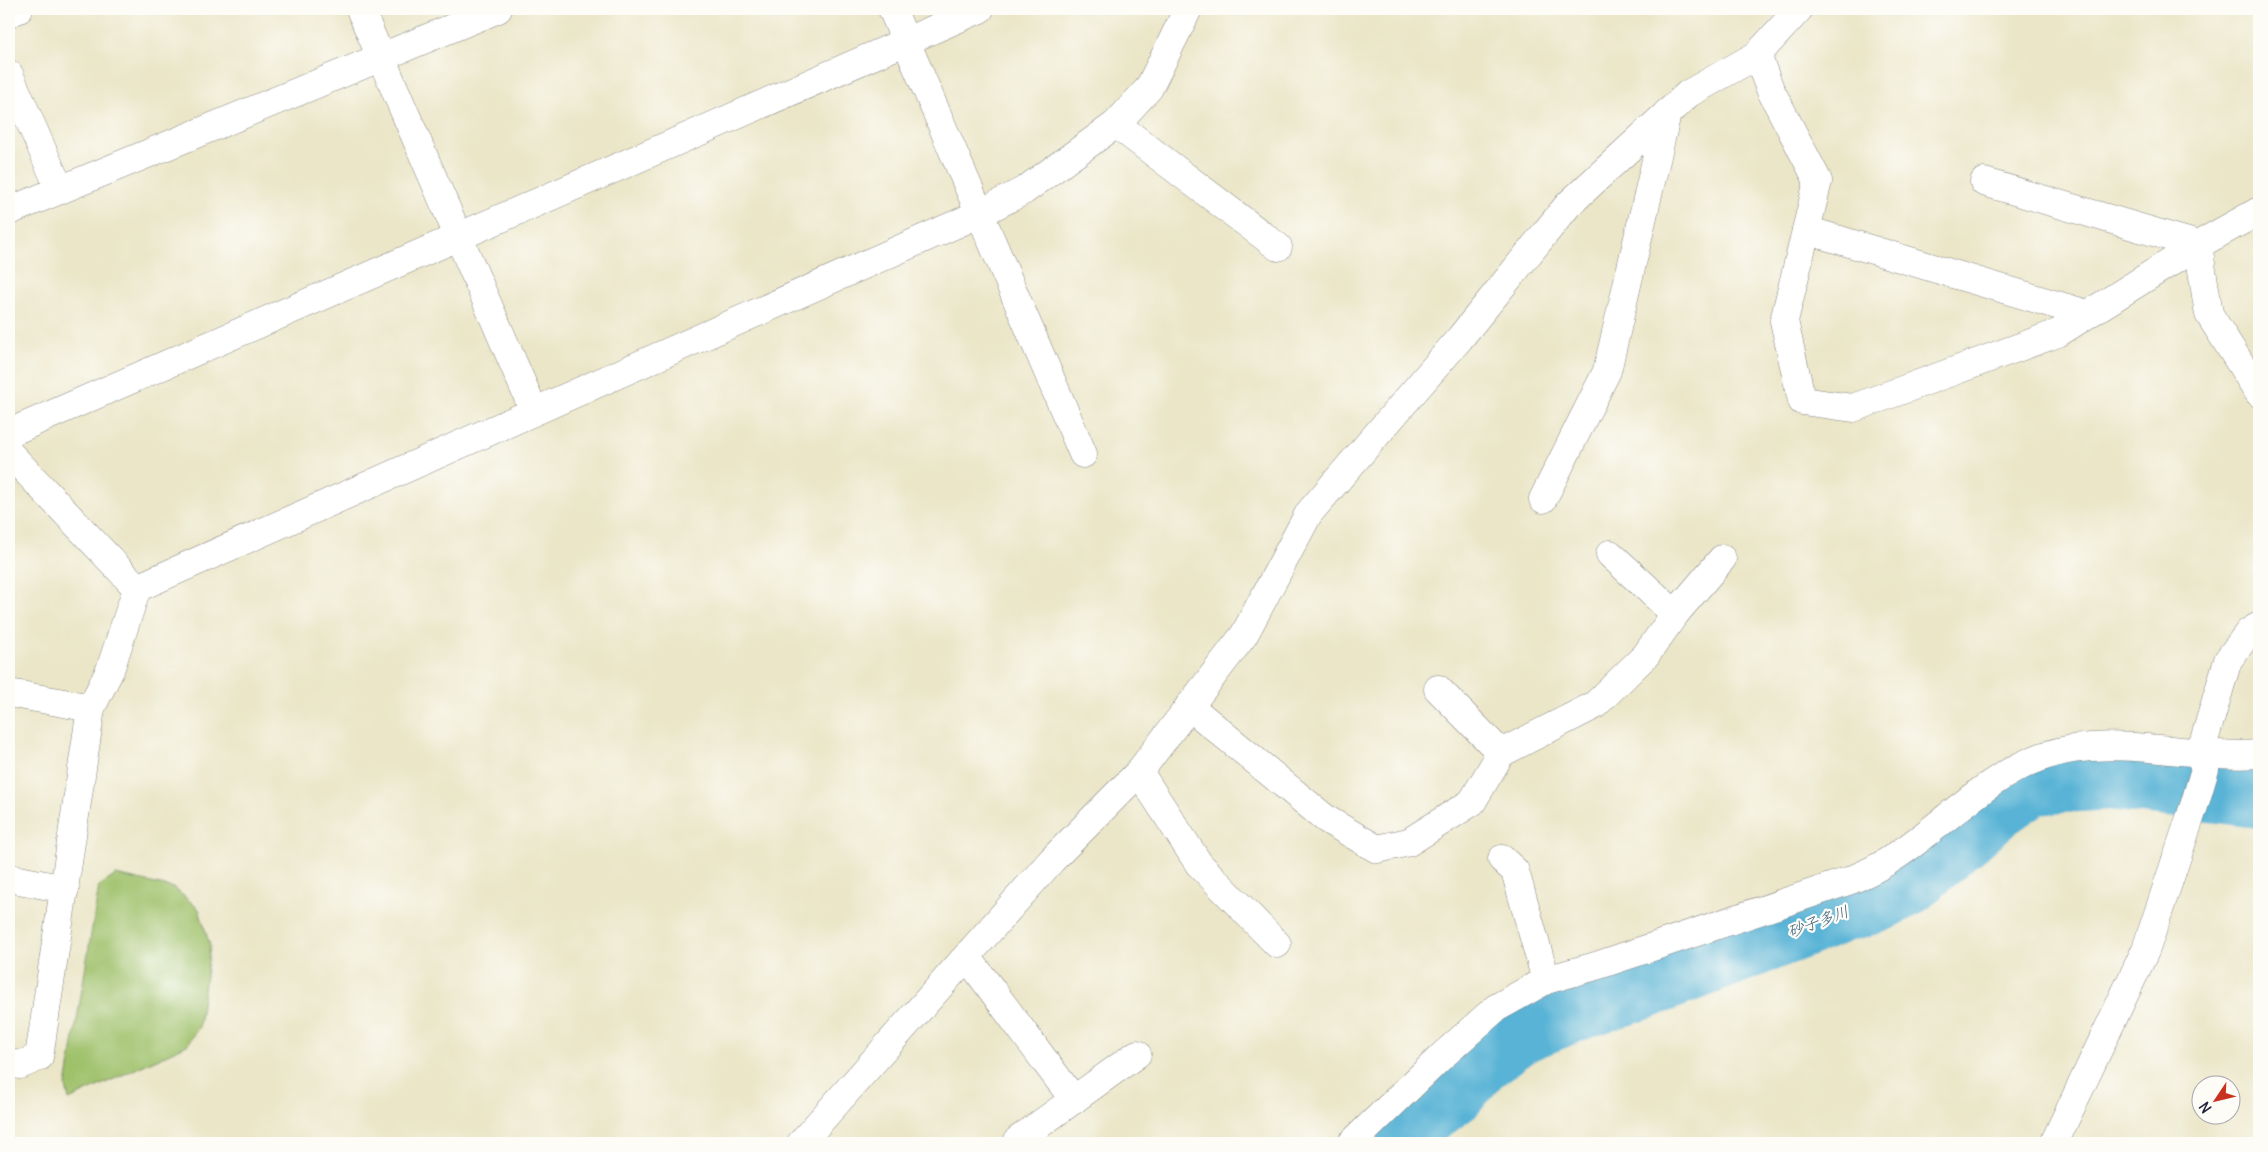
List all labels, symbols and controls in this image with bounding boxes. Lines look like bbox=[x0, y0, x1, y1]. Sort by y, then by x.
water label: 砂子多川 bbox=[1785, 901, 1851, 941]
north arrow bbox=[2190, 1074, 2240, 1124]
text: N bbox=[2195, 1098, 2216, 1117]

